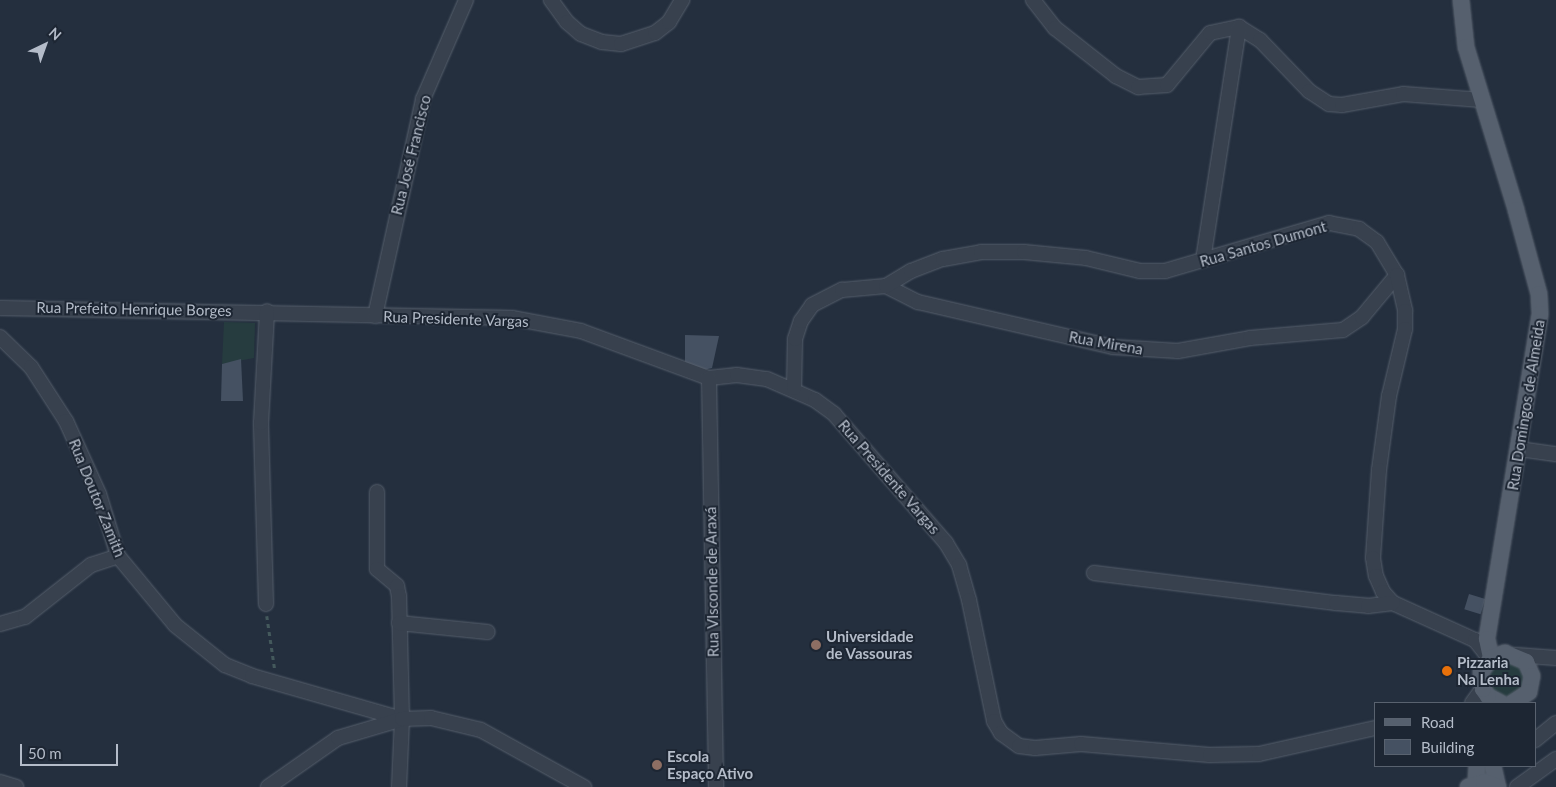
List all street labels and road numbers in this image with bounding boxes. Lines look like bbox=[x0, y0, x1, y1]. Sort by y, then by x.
street label: Rua José Francisco bbox=[387, 93, 435, 217]
street label: Rua Santos Dumont bbox=[1198, 217, 1328, 271]
street label: Rua Prefeito Henrique Borges bbox=[36, 298, 232, 320]
street label: Rua Presidente Vargas bbox=[383, 307, 529, 331]
street label: Rua Domingos de Almeida bbox=[1504, 318, 1548, 492]
street label: Rua Mirena bbox=[1067, 328, 1145, 358]
street label: Rua Presidente Vargas bbox=[834, 416, 944, 538]
street label: Rua Doutor Zamith bbox=[65, 436, 129, 560]
street label: Rua VIsconde de Araxá bbox=[702, 506, 722, 658]

